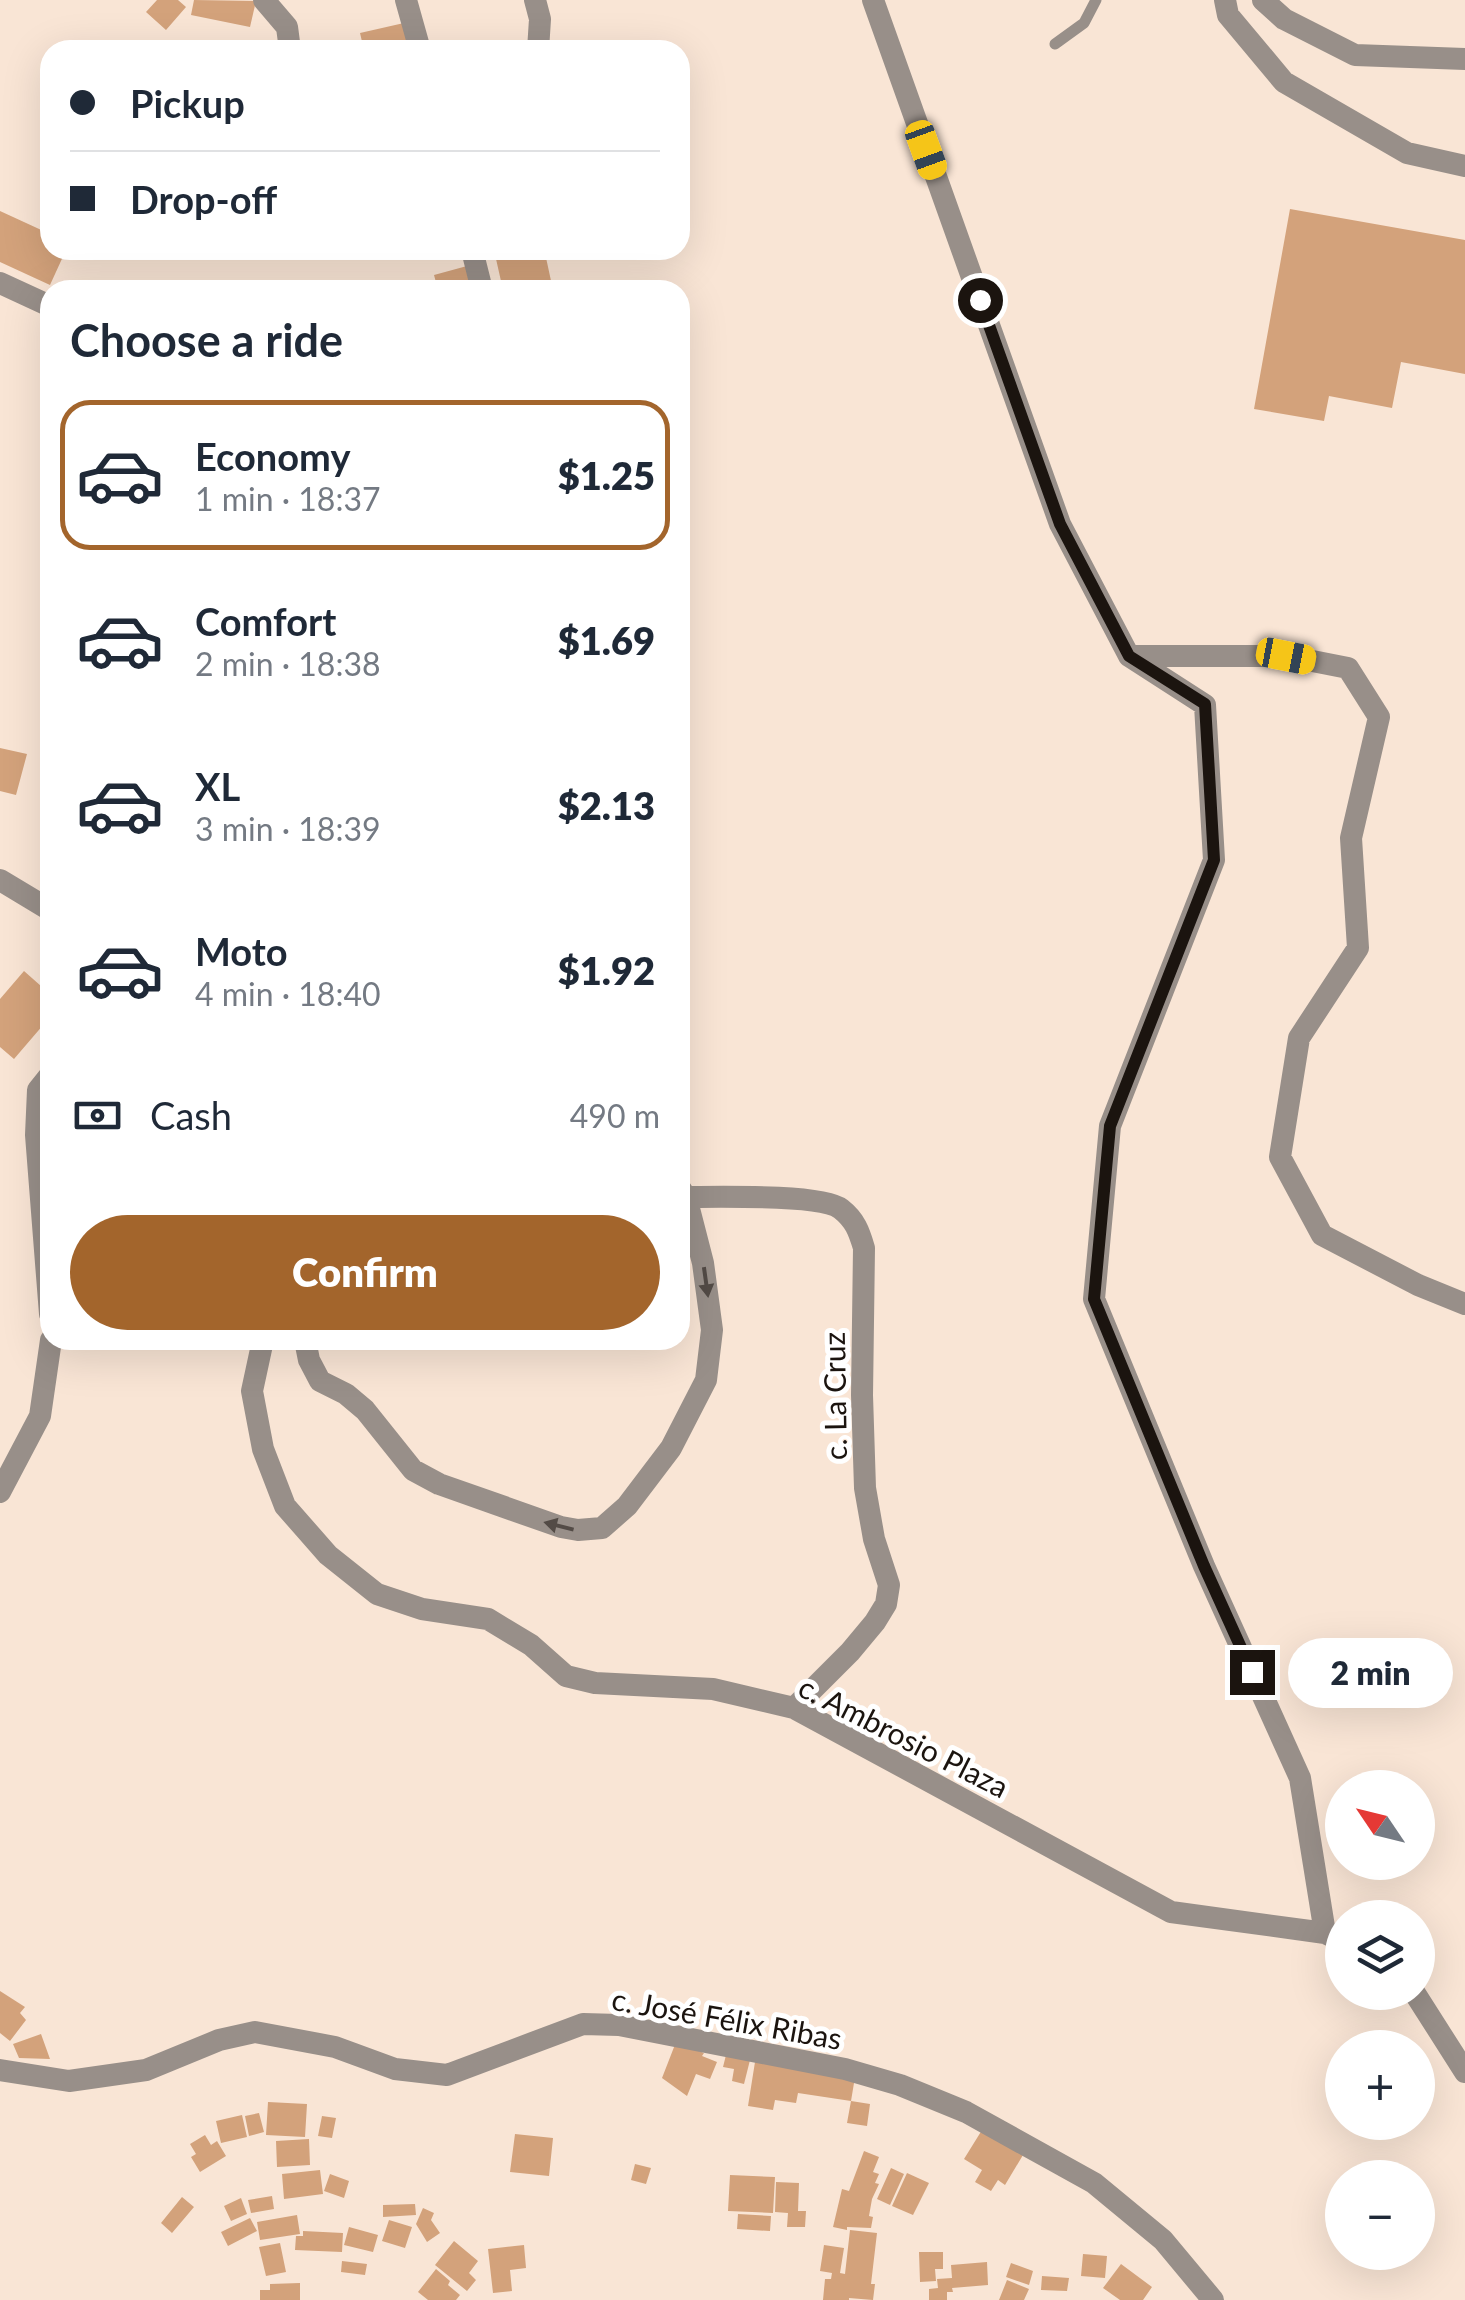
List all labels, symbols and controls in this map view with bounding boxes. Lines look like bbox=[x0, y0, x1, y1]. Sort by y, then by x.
text: Pickup bbox=[130, 80, 245, 126]
car bbox=[902, 117, 950, 183]
text: Drop-off bbox=[130, 176, 277, 222]
route start bbox=[958, 278, 1003, 323]
text: Choose a ride bbox=[70, 313, 343, 367]
icon: car bbox=[75, 430, 165, 520]
text: Economy bbox=[195, 433, 350, 479]
text: $1.25 bbox=[558, 452, 655, 498]
text: 1 min · 18:37 bbox=[195, 479, 381, 518]
icon: car bbox=[75, 595, 165, 685]
text: Comfort bbox=[195, 598, 336, 644]
text: $1.69 bbox=[558, 617, 655, 663]
car bbox=[1254, 636, 1318, 676]
text: 2 min · 18:38 bbox=[195, 644, 381, 683]
icon: car bbox=[75, 760, 165, 850]
text: XL bbox=[195, 763, 240, 809]
text: $2.13 bbox=[558, 782, 655, 828]
text: 3 min · 18:39 bbox=[195, 809, 381, 848]
icon: car bbox=[75, 925, 165, 1015]
text: Moto bbox=[195, 928, 288, 974]
text: $1.92 bbox=[558, 947, 655, 993]
text: 4 min · 18:40 bbox=[195, 974, 381, 1013]
icon: cash bbox=[70, 1088, 125, 1143]
text: Cash bbox=[150, 1092, 232, 1138]
text: 490 m bbox=[570, 1096, 660, 1135]
button: Confirm bbox=[70, 1215, 660, 1330]
one-way arrow bbox=[698, 1266, 714, 1298]
street label: c. La Cruz bbox=[815, 1332, 853, 1460]
one-way arrow bbox=[544, 1517, 575, 1533]
callout: 2 min bbox=[1287, 1637, 1452, 1707]
route end bbox=[1230, 1650, 1275, 1695]
text: 2 min bbox=[1331, 1653, 1410, 1692]
street label: c. Ambrosio Plaza bbox=[793, 1668, 1015, 1804]
north arrow bbox=[1325, 1770, 1435, 1880]
map controls bbox=[1325, 1770, 1435, 2270]
button: layers bbox=[1325, 1900, 1435, 2010]
street label: c. José Félix Ribas bbox=[609, 1980, 845, 2056]
button: + bbox=[1325, 2030, 1435, 2140]
button: − bbox=[1325, 2160, 1435, 2270]

